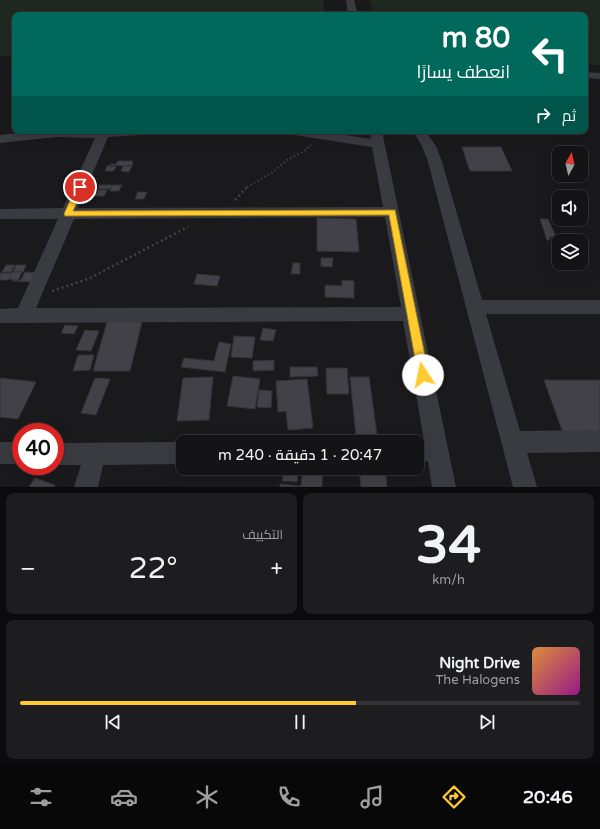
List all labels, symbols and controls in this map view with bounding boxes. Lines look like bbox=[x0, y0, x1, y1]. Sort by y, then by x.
text: 80 m bbox=[442, 21, 510, 55]
icon: left bbox=[524, 28, 576, 80]
text: انعطف يسارًا bbox=[417, 61, 510, 83]
icon: right bbox=[532, 104, 554, 126]
text: ثم bbox=[562, 107, 576, 125]
north arrow bbox=[552, 146, 588, 182]
map controls bbox=[552, 146, 588, 270]
pin bbox=[63, 170, 97, 204]
icon: arrive bbox=[69, 176, 91, 198]
button: sound bbox=[552, 190, 588, 226]
button: layers bbox=[552, 234, 588, 270]
position arrow bbox=[402, 354, 444, 396]
speed limit sign: 40 bbox=[12, 423, 64, 475]
text: 20:47 · 1 دقيقة · 240 m bbox=[218, 446, 382, 464]
text: 34 bbox=[416, 514, 481, 577]
text: التكييف bbox=[242, 527, 283, 543]
text: 22° bbox=[129, 550, 178, 587]
text: − bbox=[20, 556, 36, 582]
text: + bbox=[271, 556, 283, 582]
text: km/h bbox=[432, 572, 465, 588]
text: Night Drive bbox=[439, 654, 520, 672]
text: The Halogens bbox=[436, 672, 520, 688]
icon: previous bbox=[102, 711, 124, 733]
icon: pause bbox=[289, 711, 311, 733]
icon: next bbox=[476, 711, 498, 733]
icon: filters bbox=[27, 783, 55, 811]
icon: car bbox=[110, 783, 138, 811]
icon: climate bbox=[193, 783, 221, 811]
icon: phone bbox=[275, 783, 303, 811]
icon: music bbox=[358, 783, 386, 811]
icon: directions bbox=[440, 783, 468, 811]
text: 20:46 bbox=[523, 786, 573, 808]

